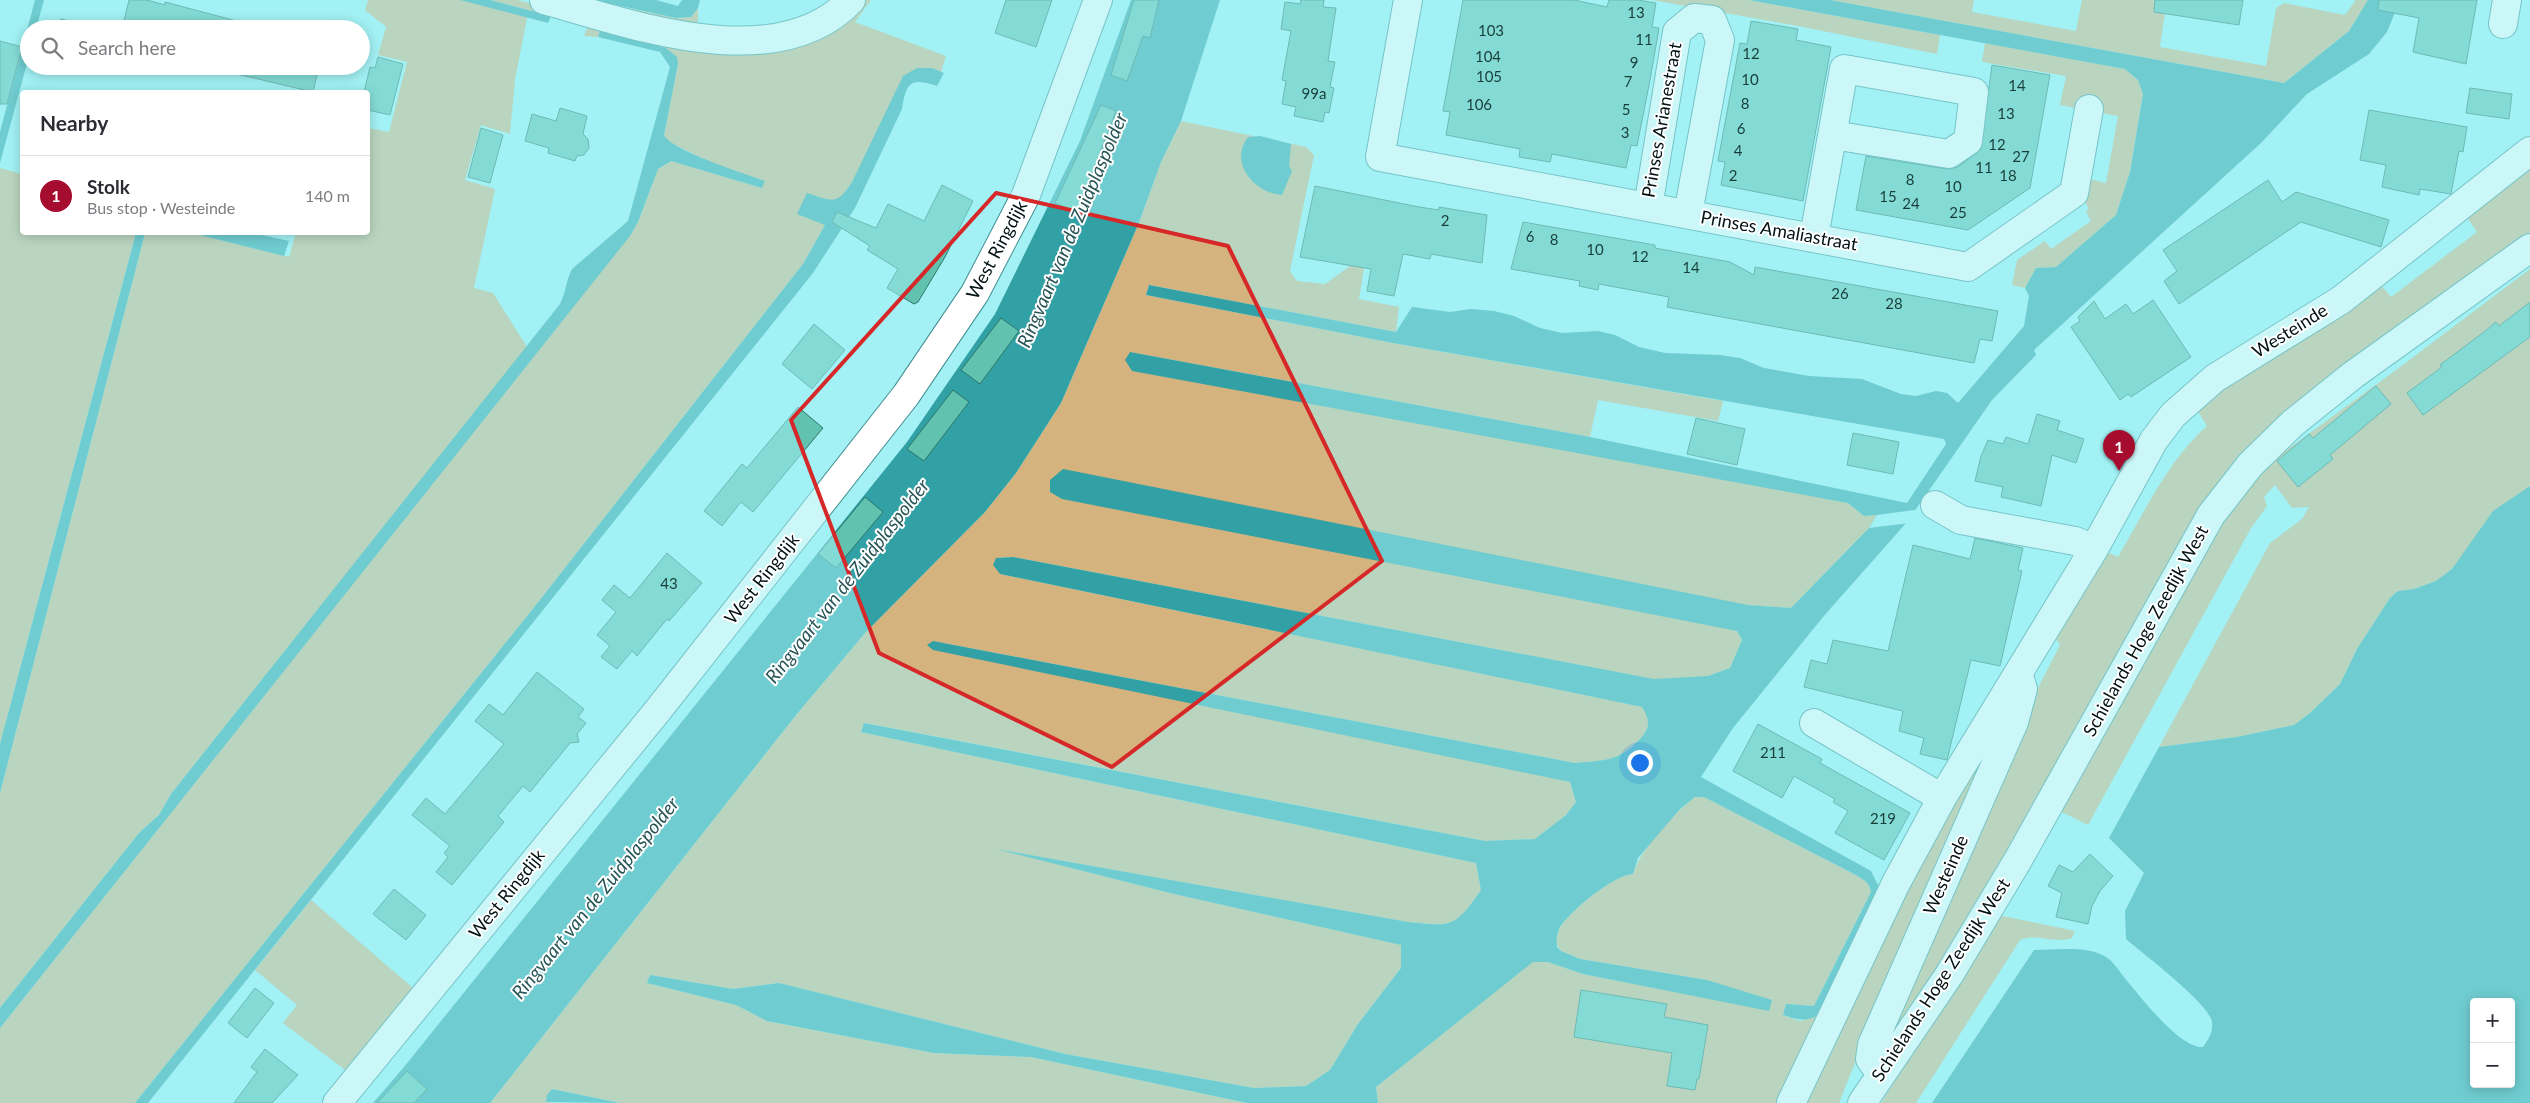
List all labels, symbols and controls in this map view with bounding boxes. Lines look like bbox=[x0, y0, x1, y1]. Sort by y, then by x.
house number: 13 bbox=[1627, 3, 1645, 21]
search box bbox=[20, 20, 370, 75]
house number: 103 bbox=[1478, 21, 1504, 39]
house number: 11 bbox=[1635, 30, 1653, 48]
icon: search bbox=[38, 34, 66, 62]
text: Search here bbox=[78, 36, 176, 59]
street label: Prinses Arianestraat bbox=[1637, 40, 1686, 199]
house number: 12 bbox=[1742, 44, 1760, 62]
house number: 104 bbox=[1475, 47, 1501, 65]
house number: 9 bbox=[1630, 53, 1638, 71]
house number: 105 bbox=[1476, 67, 1502, 85]
house number: 10 bbox=[1741, 70, 1759, 88]
house number: 7 bbox=[1624, 72, 1633, 90]
house number: 14 bbox=[2008, 76, 2026, 94]
house number: 99a bbox=[1302, 84, 1326, 102]
house number: 8 bbox=[1741, 94, 1749, 112]
house number: 106 bbox=[1466, 95, 1492, 113]
house number: 5 bbox=[1622, 100, 1630, 118]
house number: 13 bbox=[1997, 104, 2015, 122]
water label: Ringvaart van de Zuidplaspolder bbox=[1012, 109, 1132, 351]
text: Nearby bbox=[40, 110, 108, 135]
house number: 6 bbox=[1737, 119, 1746, 137]
house number: 3 bbox=[1621, 123, 1629, 141]
house number: 12 bbox=[1988, 135, 2006, 153]
house number: 4 bbox=[1734, 141, 1743, 159]
house number: 27 bbox=[2012, 147, 2030, 165]
house number: 11 bbox=[1975, 158, 1993, 176]
house number: 2 bbox=[1729, 166, 1737, 184]
house number: 18 bbox=[1999, 166, 2017, 184]
house number: 8 bbox=[1906, 170, 1914, 188]
text: Stolk bbox=[87, 175, 130, 198]
house number: 10 bbox=[1944, 177, 1962, 195]
text: 1 bbox=[51, 186, 61, 205]
text: 140 m bbox=[305, 186, 350, 205]
house number: 15 bbox=[1879, 187, 1897, 205]
house number: 24 bbox=[1902, 194, 1920, 212]
street label: West Ringdijk bbox=[961, 196, 1032, 303]
text: Bus stop · Westeinde bbox=[87, 198, 235, 217]
house number: 25 bbox=[1949, 203, 1967, 221]
street label: Prinses Amaliastraat bbox=[1699, 205, 1860, 255]
house number: 2 bbox=[1441, 211, 1449, 229]
house number: 6 bbox=[1526, 227, 1535, 245]
house number: 8 bbox=[1550, 230, 1558, 248]
house number: 10 bbox=[1586, 240, 1604, 258]
house number: 12 bbox=[1631, 247, 1649, 265]
house number: 14 bbox=[1682, 258, 1700, 276]
house number: 26 bbox=[1831, 284, 1849, 302]
house number: 28 bbox=[1885, 294, 1903, 312]
street label: Westeinde bbox=[2248, 298, 2331, 362]
pin: 1 bbox=[2103, 430, 2135, 471]
water label: Ringvaart van de Zuidplaspolder bbox=[760, 474, 934, 687]
street label: Schielands Hoge Zeedijk West bbox=[2078, 521, 2213, 740]
street label: West Ringdijk bbox=[719, 528, 804, 628]
house number: 43 bbox=[660, 574, 678, 592]
house number: 211 bbox=[1760, 743, 1786, 761]
your location bbox=[1627, 750, 1653, 776]
water label: Ringvaart van de Zuidplaspolder bbox=[506, 792, 683, 1003]
house number: 219 bbox=[1870, 809, 1896, 827]
street label: Westeinde bbox=[1918, 831, 1972, 918]
street label: West Ringdijk bbox=[463, 844, 549, 942]
street label: Schielands Hoge Zeedijk West bbox=[1866, 873, 2014, 1085]
map controls bbox=[2470, 998, 2515, 1088]
button: + bbox=[2470, 998, 2515, 1043]
button: − bbox=[2470, 1043, 2515, 1088]

